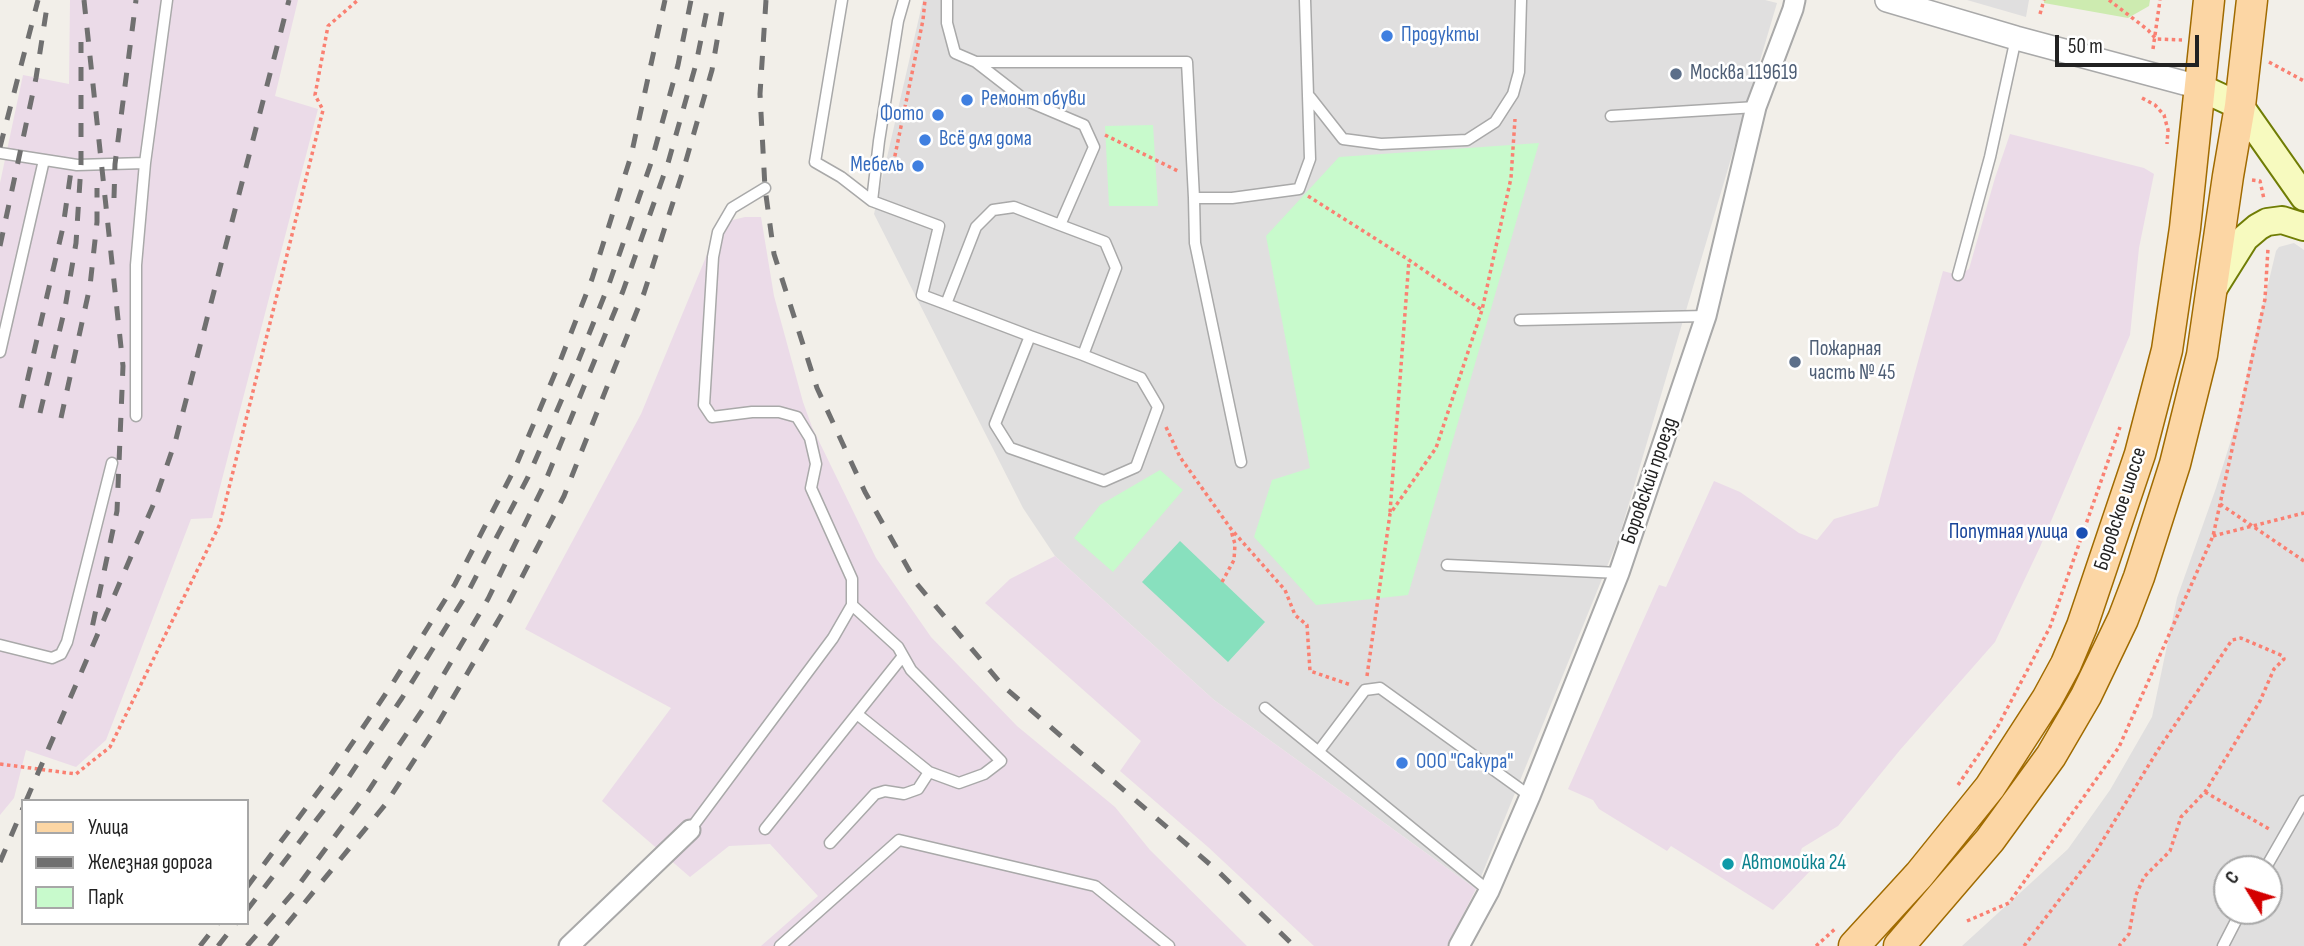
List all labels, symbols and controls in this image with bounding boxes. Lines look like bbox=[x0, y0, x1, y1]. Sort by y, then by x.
scale bar bbox=[2059, 21, 2202, 65]
place label: Продукты bbox=[1401, 23, 1479, 49]
marker: Продукты bbox=[1379, 28, 1395, 44]
text: 50 m bbox=[2068, 34, 2103, 59]
place label: Москва 119619 bbox=[1690, 61, 1798, 87]
marker: Москва 119619 bbox=[1668, 66, 1684, 82]
place label: Ремонт обуви bbox=[981, 87, 1086, 113]
marker: Ремонт обуви bbox=[959, 92, 975, 108]
place label: Фото bbox=[880, 102, 924, 128]
marker: Фото bbox=[930, 107, 946, 123]
place label: Всё для дома bbox=[939, 127, 1032, 153]
marker: Всё для дома bbox=[917, 132, 933, 148]
place label: Мебель bbox=[850, 153, 904, 179]
marker: Мебель bbox=[910, 158, 926, 174]
place label: Пожарная часть № 45 bbox=[1809, 337, 1895, 387]
marker: Пожарная часть № 45 bbox=[1787, 354, 1803, 370]
street label: Боровский проезд bbox=[1617, 414, 1683, 548]
street label: Боровское шоссе bbox=[2089, 444, 2153, 574]
place label: Попутная улица bbox=[1949, 520, 2068, 546]
marker: Попутная улица bbox=[2074, 525, 2090, 541]
place label: ООО "Сакура" bbox=[1416, 750, 1513, 776]
marker: ООО "Сакура" bbox=[1394, 755, 1410, 771]
legend bbox=[21, 799, 248, 925]
text: Улица bbox=[88, 815, 129, 840]
text: Железная дорога bbox=[88, 850, 213, 875]
place label: Автомойка 24 bbox=[1742, 851, 1846, 877]
north arrow bbox=[2213, 855, 2283, 925]
marker: Автомойка 24 bbox=[1720, 856, 1736, 872]
text: С bbox=[2221, 867, 2245, 889]
text: Парк bbox=[88, 885, 123, 910]

